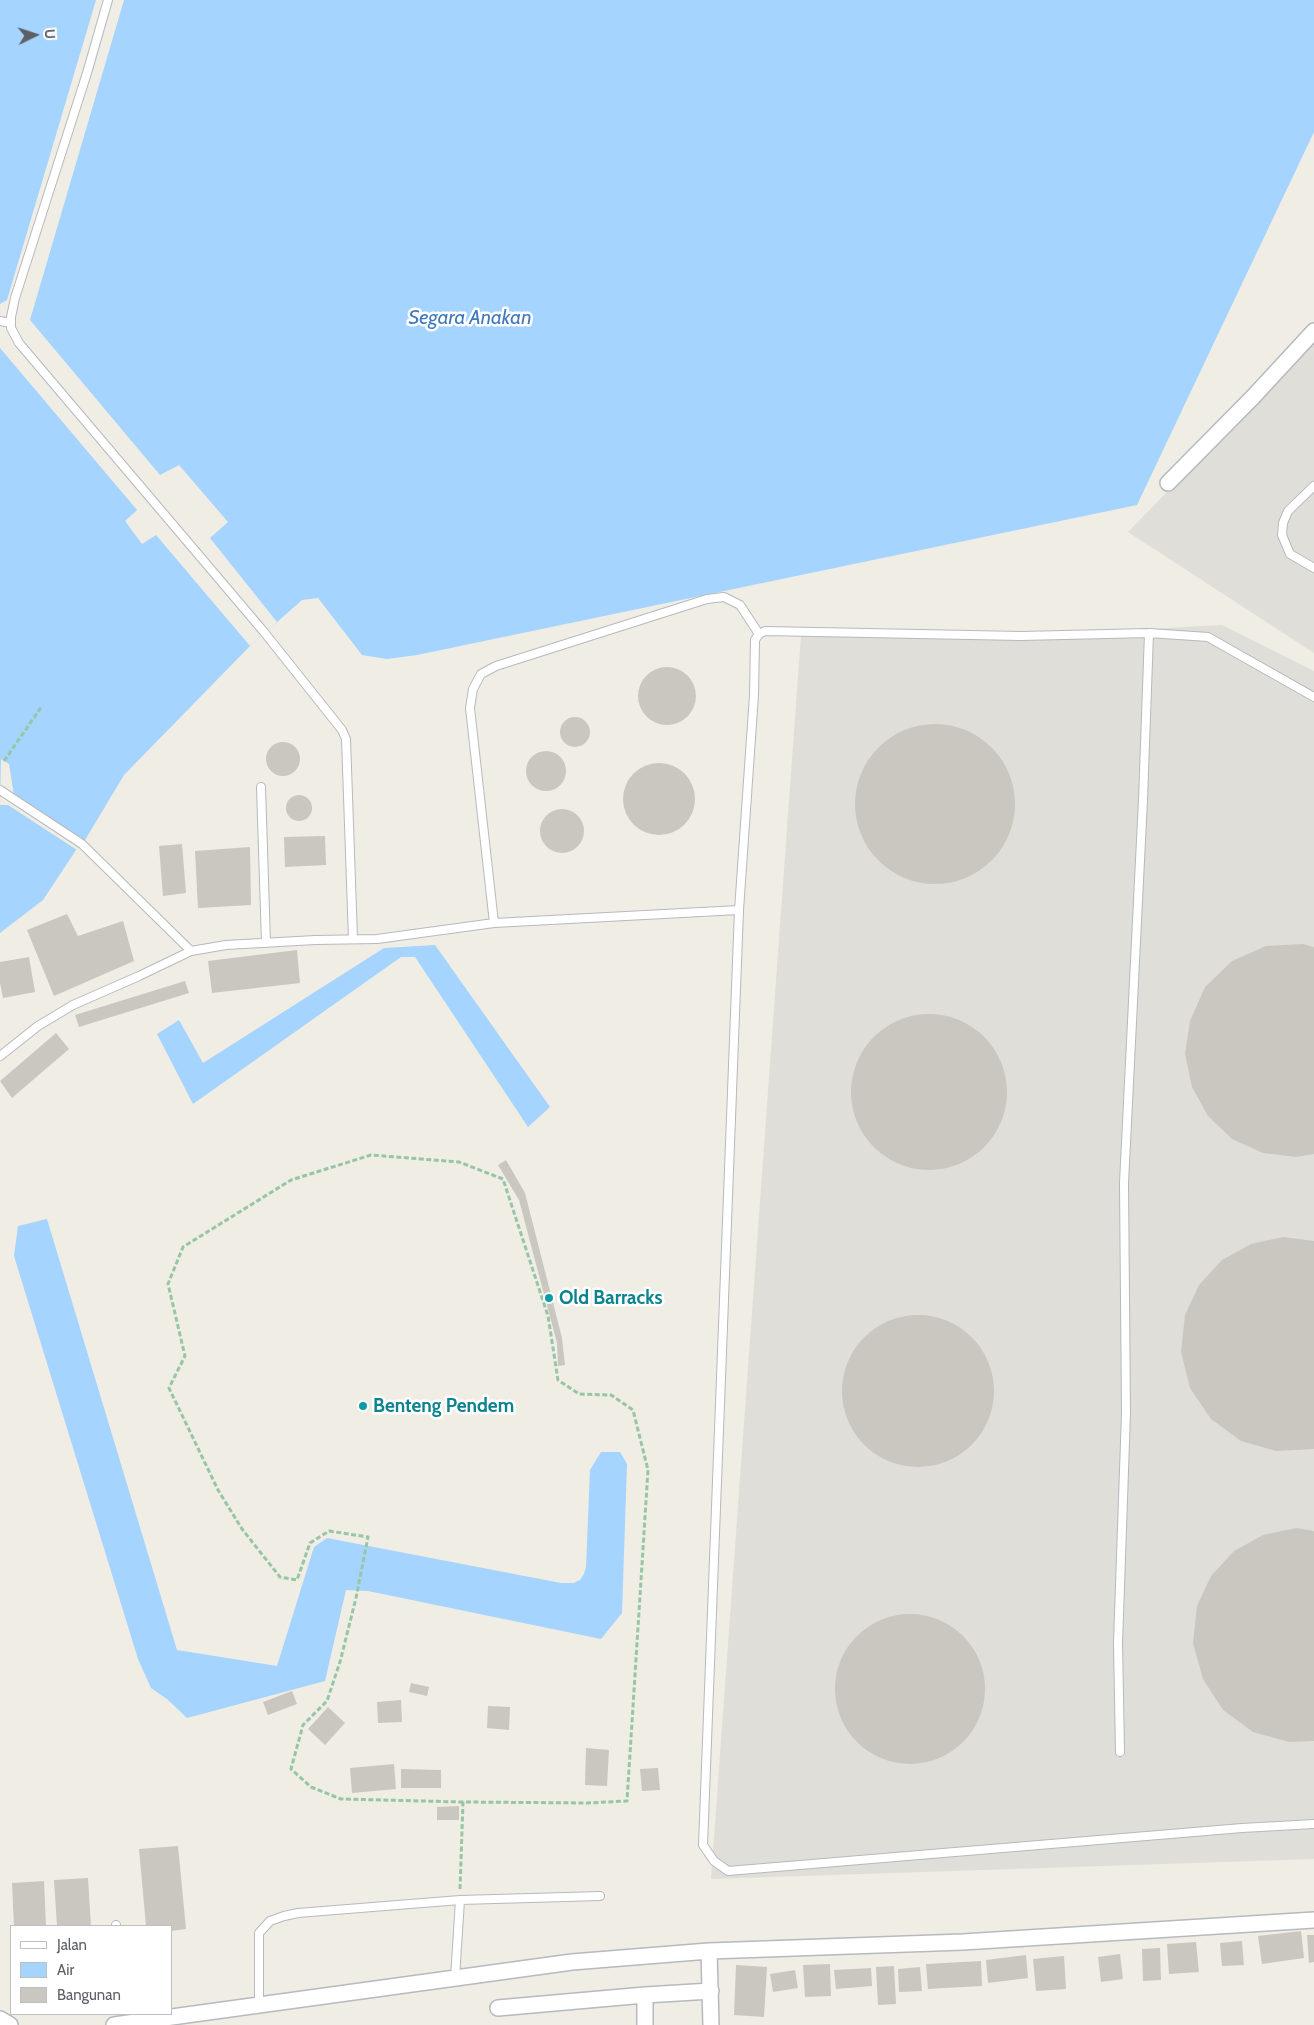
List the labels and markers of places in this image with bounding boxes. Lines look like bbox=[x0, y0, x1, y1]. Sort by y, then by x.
place label: Old Barracks bbox=[559, 1287, 662, 1309]
marker: Old Barracks bbox=[543, 1292, 555, 1304]
place label: Benteng Pendem bbox=[373, 1395, 514, 1417]
marker: Benteng Pendem bbox=[357, 1400, 369, 1412]

